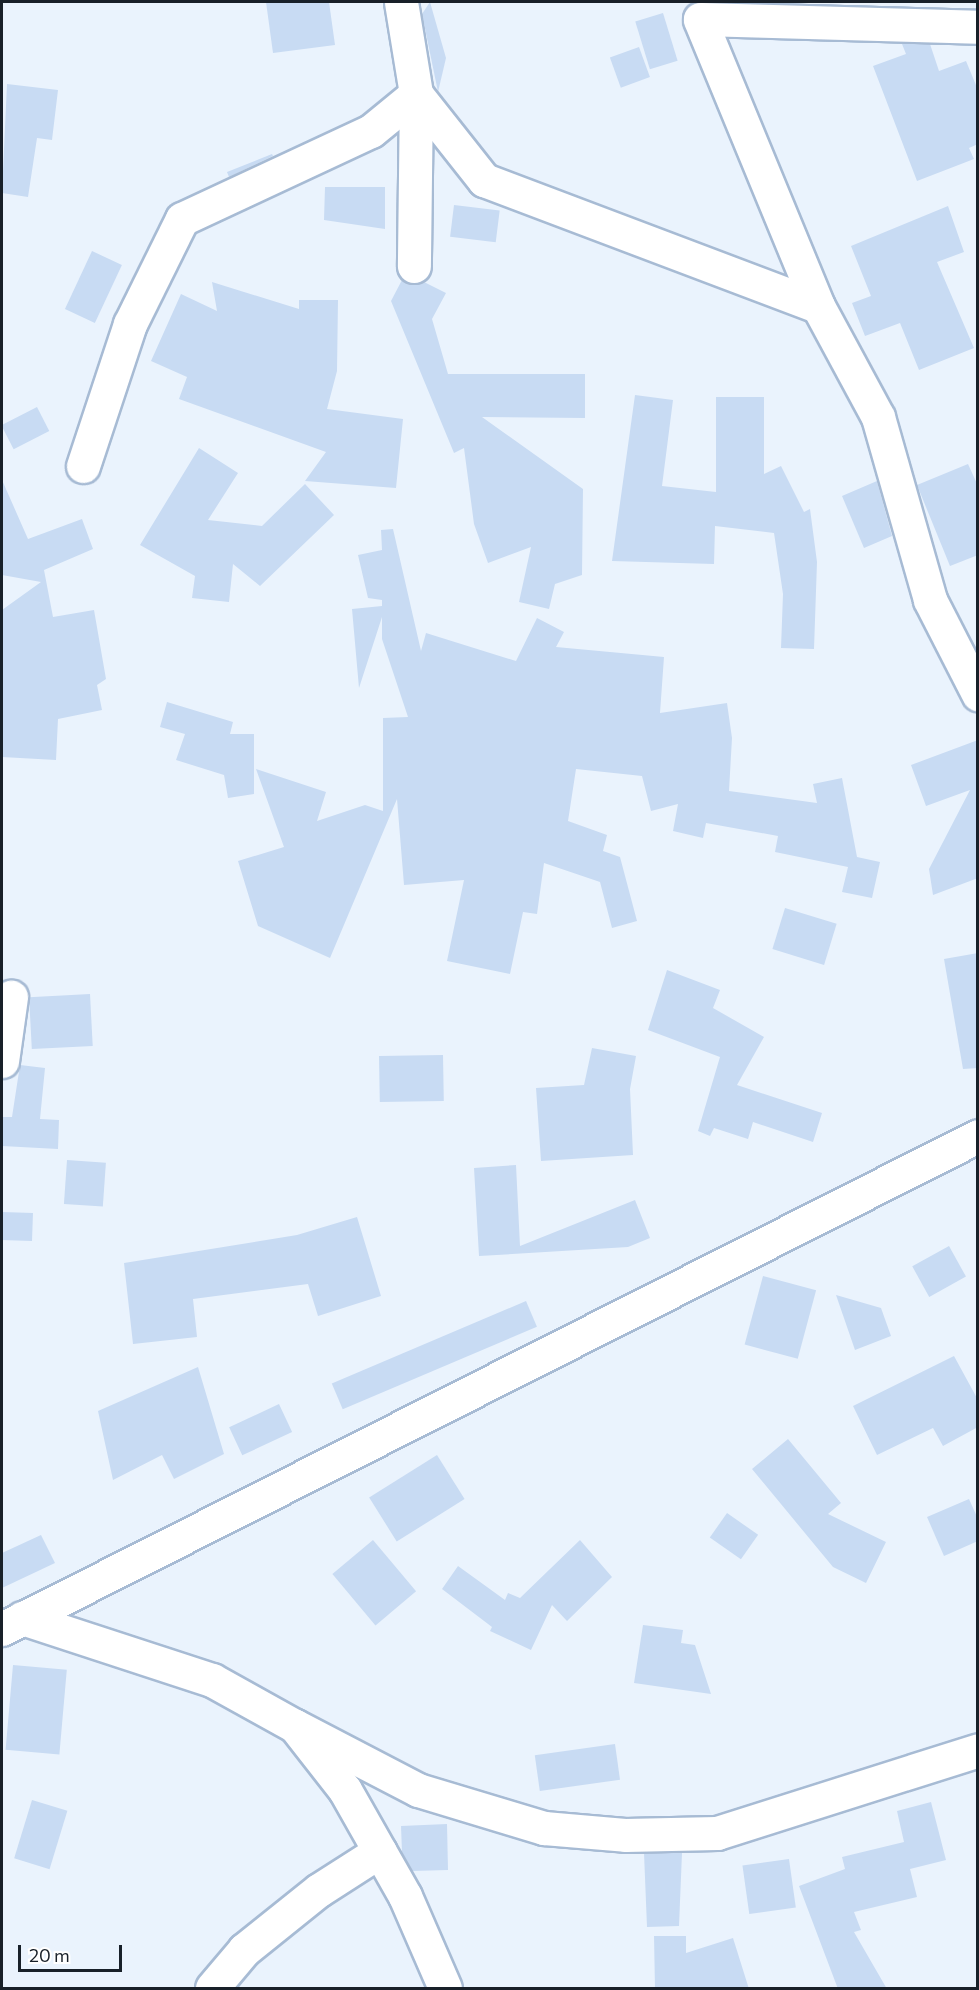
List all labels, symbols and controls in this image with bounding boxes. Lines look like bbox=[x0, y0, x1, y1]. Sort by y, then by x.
scale bar bbox=[21, 1933, 124, 1971]
text: 20 m bbox=[29, 1944, 70, 1966]

